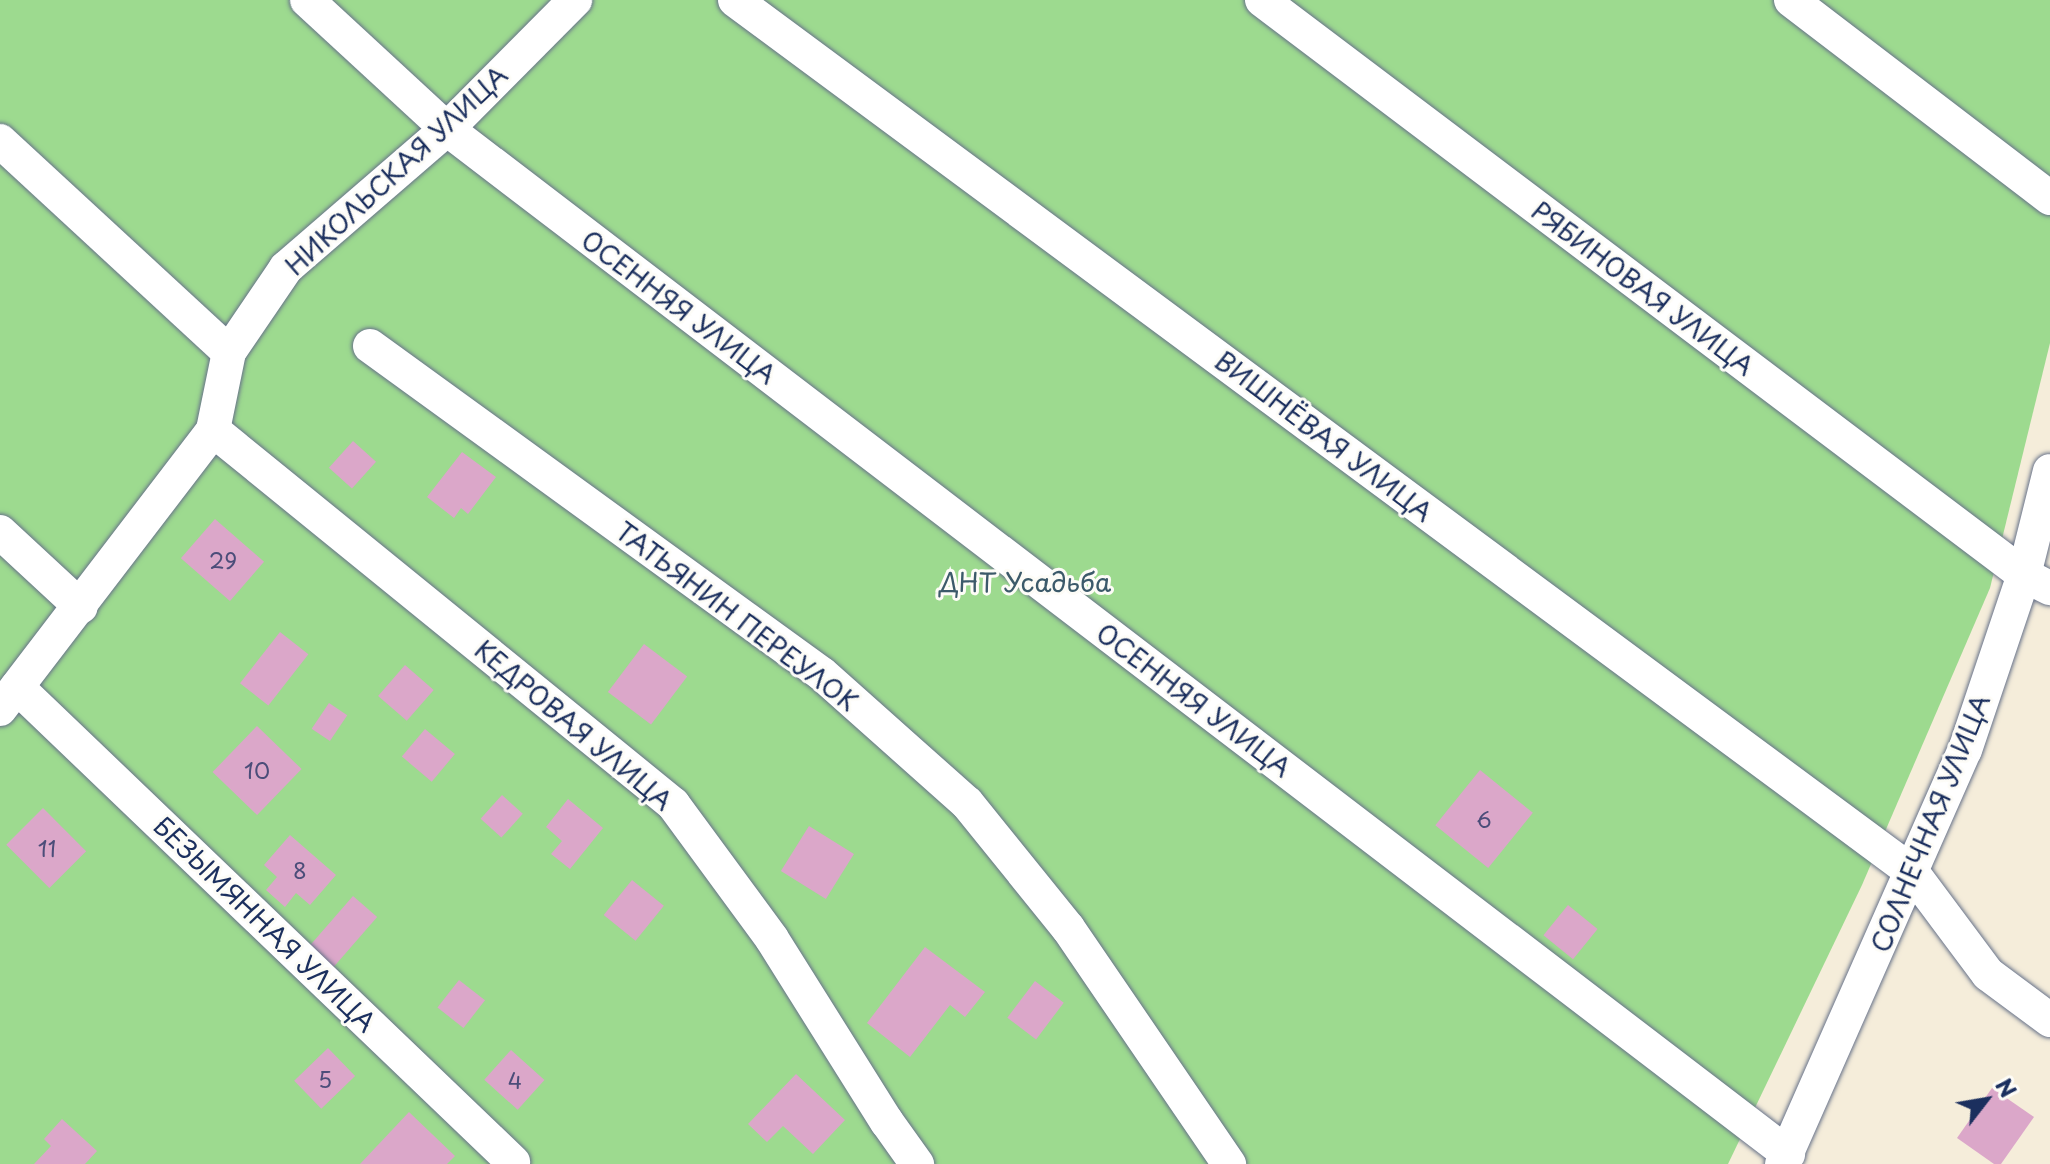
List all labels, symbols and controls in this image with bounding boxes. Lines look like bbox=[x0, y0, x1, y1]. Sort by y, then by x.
street label: НИКОЛЬСКАЯ УЛИЦА bbox=[279, 59, 513, 281]
street label: РЯБИНОВАЯ УЛИЦА bbox=[1526, 195, 1760, 381]
street label: ОСЕННЯЯ УЛИЦА bbox=[575, 223, 783, 391]
street label: ВИШНЁВАЯ УЛИЦА bbox=[1210, 345, 1438, 527]
street label: ТАТЬЯНИН ПЕРЕУЛОК bbox=[609, 514, 865, 718]
house number: 29 bbox=[209, 547, 237, 573]
park label: ДНТ Усадьба bbox=[938, 566, 1112, 598]
street label: ОСЕННЯЯ УЛИЦА bbox=[1090, 616, 1298, 784]
street label: КЕДРОВАЯ УЛИЦА bbox=[469, 634, 679, 816]
street label: СОЛНЕЧНАЯ УЛИЦА bbox=[1864, 690, 1996, 956]
house number: 10 bbox=[244, 757, 270, 783]
house number: 6 bbox=[1476, 806, 1492, 832]
street label: БЕЗЫМЯННАЯ УЛИЦА bbox=[148, 810, 382, 1038]
house number: 11 bbox=[38, 835, 56, 861]
house number: 8 bbox=[293, 857, 307, 883]
north arrow bbox=[1946, 1060, 2026, 1140]
house number: 5 bbox=[318, 1066, 332, 1092]
house number: 4 bbox=[508, 1067, 522, 1093]
text: N bbox=[1988, 1071, 2026, 1103]

